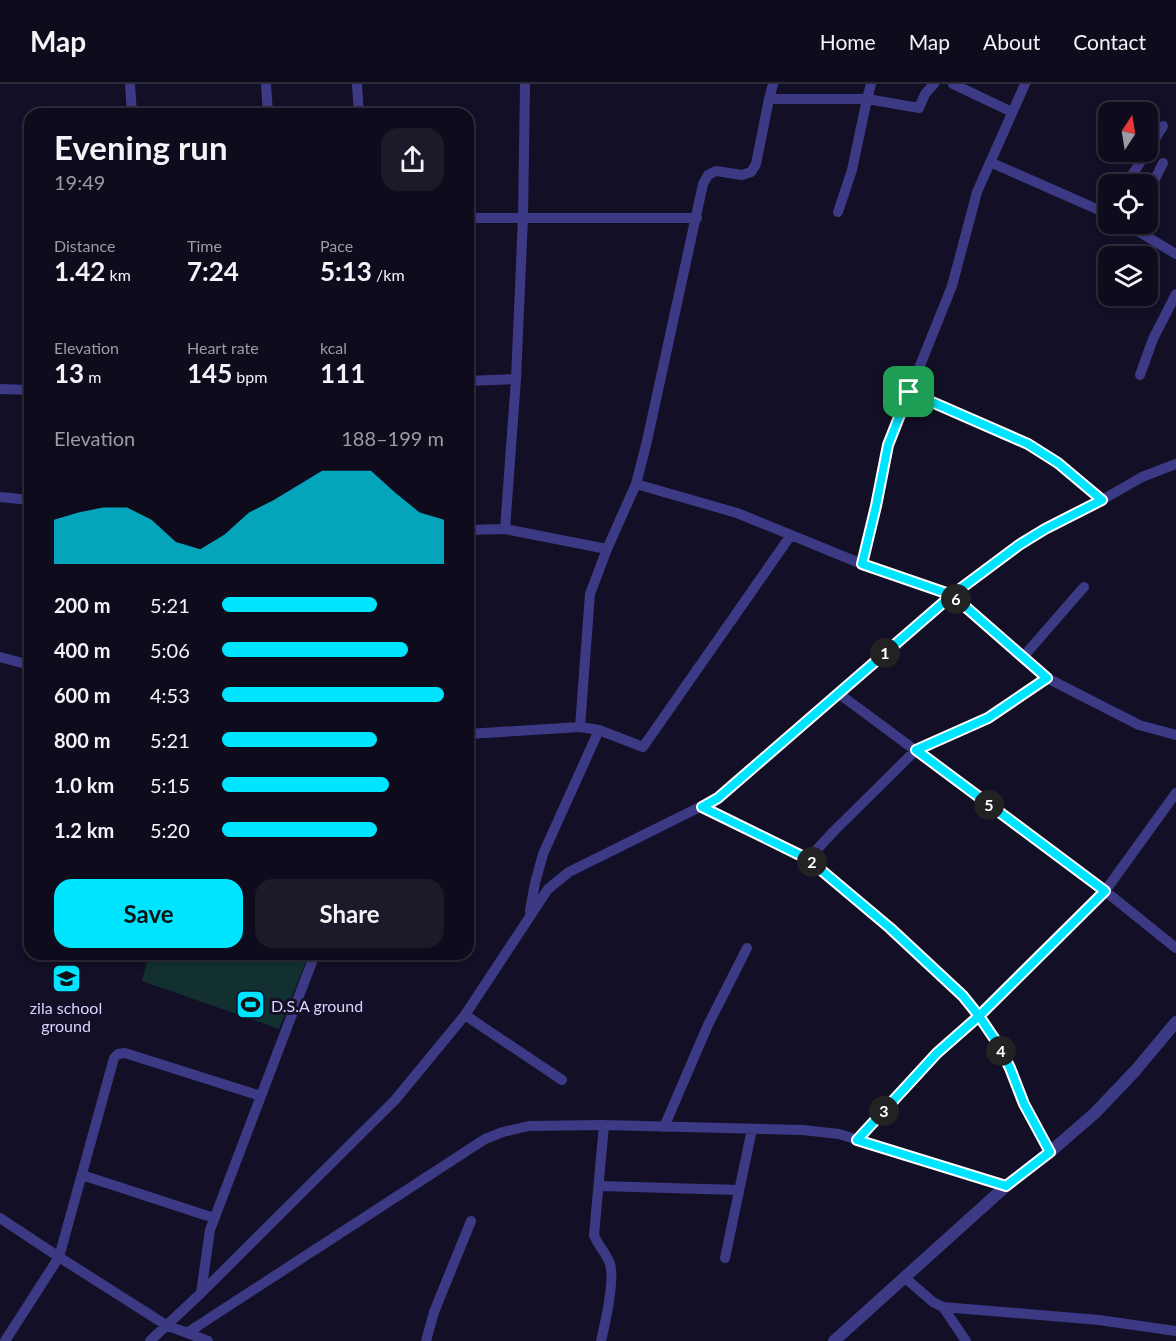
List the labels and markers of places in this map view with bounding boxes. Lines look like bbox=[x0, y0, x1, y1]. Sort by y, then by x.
pin bbox=[883, 366, 934, 417]
pin: 6 bbox=[941, 584, 971, 614]
pin: 1 bbox=[870, 638, 900, 668]
pin: 5 bbox=[974, 790, 1004, 820]
pin: 2 bbox=[797, 847, 827, 877]
school or university icon: zila school ground bbox=[50, 963, 82, 995]
sports icon: D.S.A ground bbox=[234, 989, 266, 1021]
place label: D.S.A ground bbox=[271, 996, 363, 1015]
place label: zila school ground bbox=[30, 998, 102, 1035]
pin: 4 bbox=[986, 1036, 1016, 1066]
pin: 3 bbox=[869, 1096, 899, 1126]

